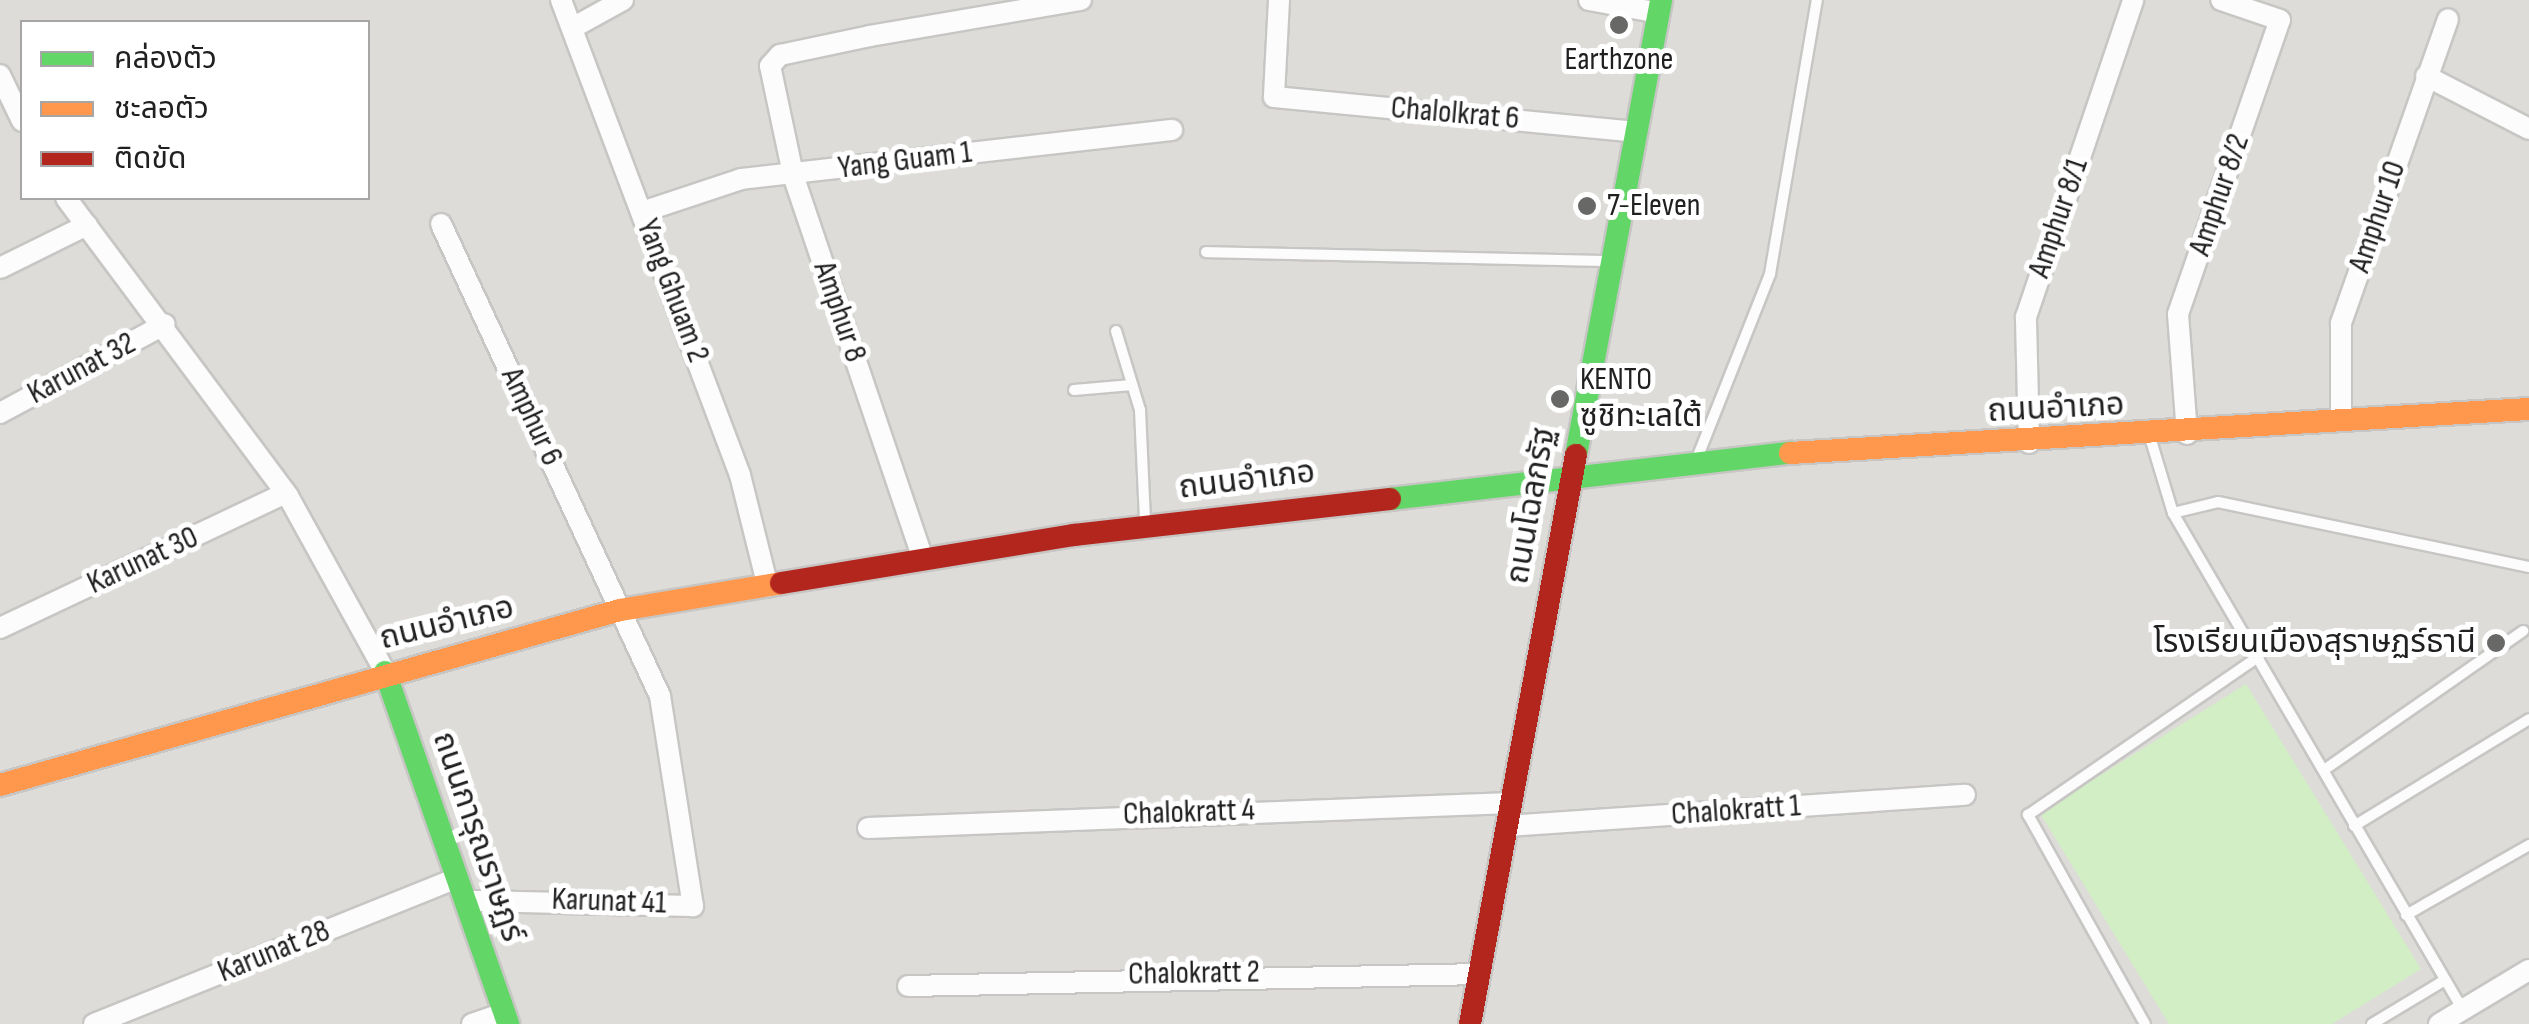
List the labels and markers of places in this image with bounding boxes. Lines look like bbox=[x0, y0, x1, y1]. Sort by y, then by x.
marker: Earthzone bbox=[1608, 14, 1630, 36]
place label: Earthzone bbox=[1565, 41, 1673, 79]
place label: 7-Eleven bbox=[1607, 187, 1700, 225]
marker: 7-Eleven bbox=[1576, 195, 1598, 217]
place label: KENTO ซูชิทะเลใต้ bbox=[1580, 362, 1702, 437]
marker: KENTO ซูชิทะเลใต้ bbox=[1549, 388, 1571, 410]
place label: โรงเรียนเมืองสุราษฏร์ธานี bbox=[2153, 624, 2476, 662]
marker: โรงเรียนเมืองสุราษฏร์ธานี bbox=[2485, 632, 2507, 654]

